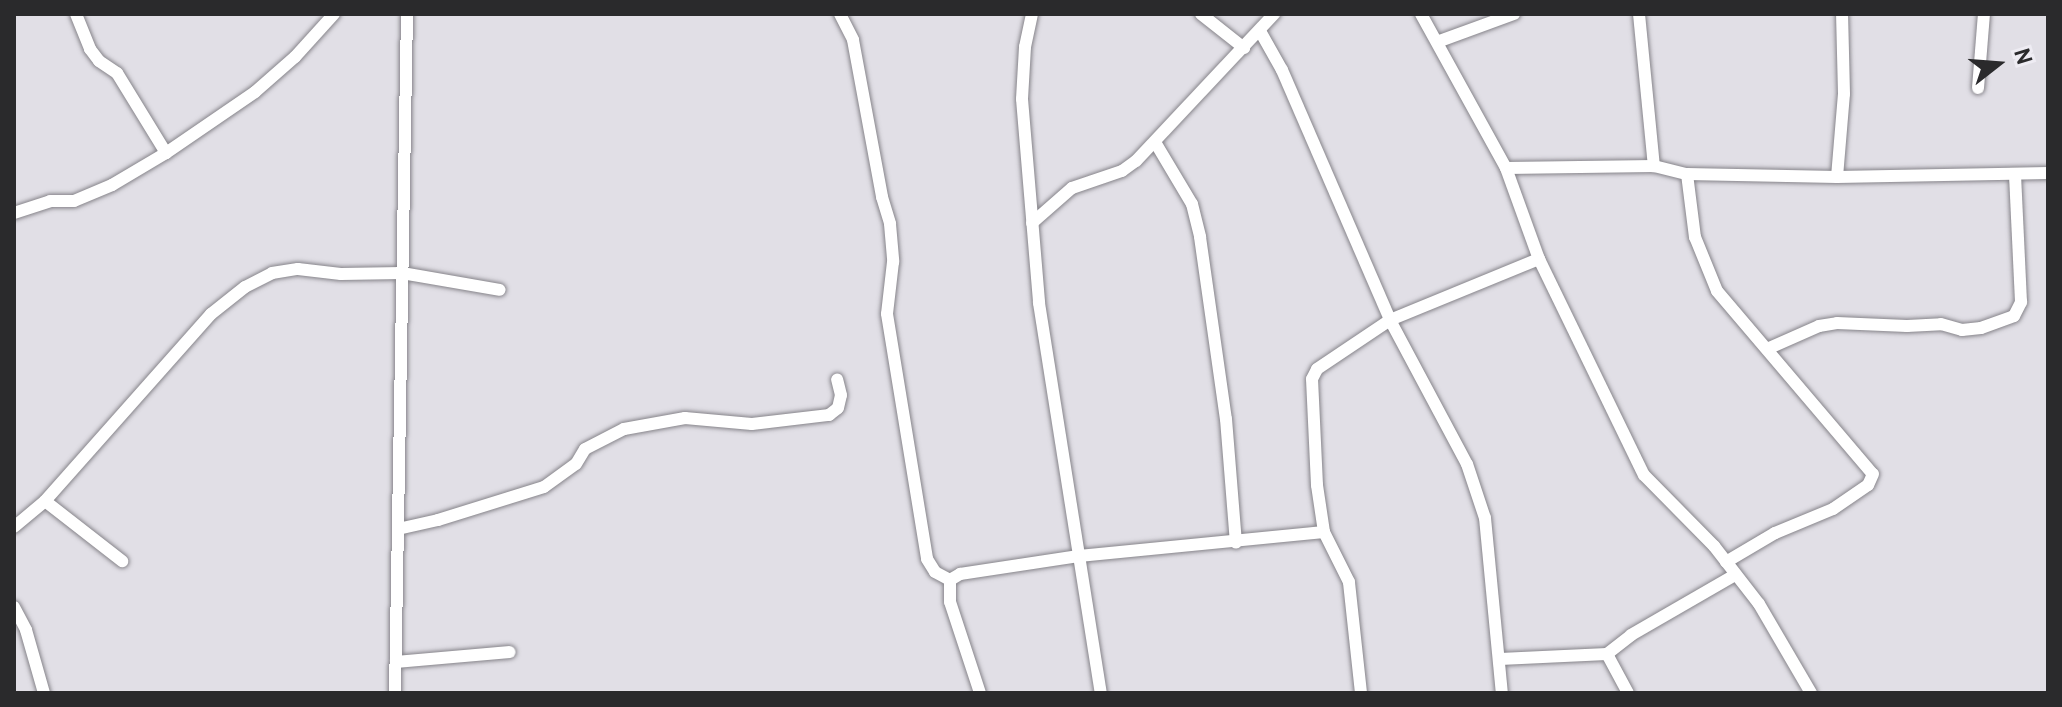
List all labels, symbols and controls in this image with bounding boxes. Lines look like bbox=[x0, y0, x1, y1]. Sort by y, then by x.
north arrow bbox=[1958, 24, 2038, 104]
text: N bbox=[2006, 45, 2037, 68]

